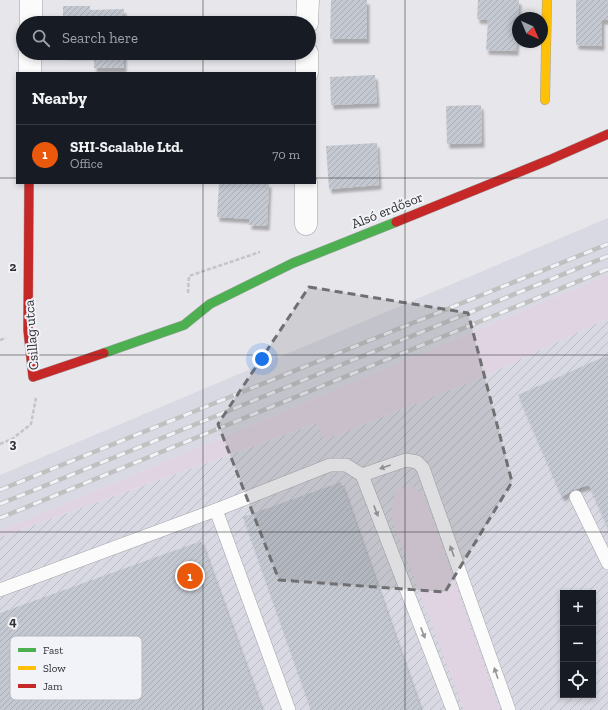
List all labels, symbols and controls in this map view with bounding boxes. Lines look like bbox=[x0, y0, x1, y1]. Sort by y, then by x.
north arrow bbox=[512, 12, 548, 48]
search box bbox=[16, 16, 316, 60]
icon: search bbox=[30, 27, 52, 49]
text: Search here bbox=[62, 29, 138, 47]
text: Nearby bbox=[32, 88, 87, 108]
text: SHI-Scalable Ltd. bbox=[70, 138, 183, 156]
text: 1 bbox=[42, 147, 48, 162]
text: 70 m bbox=[272, 147, 300, 162]
text: Office bbox=[70, 156, 103, 171]
street label: Alsó erdősor bbox=[349, 188, 426, 233]
text: 2 bbox=[10, 259, 17, 274]
street label: Csillag utca bbox=[21, 299, 42, 371]
your location bbox=[252, 349, 272, 369]
text: 3 bbox=[10, 436, 17, 451]
one-way arrow bbox=[378, 465, 390, 471]
one-way arrow bbox=[374, 506, 380, 518]
one-way arrow bbox=[449, 544, 455, 556]
pin: 1 bbox=[177, 561, 203, 591]
map controls bbox=[560, 590, 596, 698]
button: + bbox=[560, 590, 596, 626]
text: 4 bbox=[9, 614, 17, 629]
button: − bbox=[560, 626, 596, 662]
one-way arrow bbox=[421, 627, 427, 639]
legend bbox=[10, 636, 142, 700]
text: Fast bbox=[43, 644, 64, 657]
text: Slow bbox=[43, 662, 66, 675]
button: locate bbox=[560, 662, 596, 698]
one-way arrow bbox=[492, 667, 498, 679]
text: Jam bbox=[43, 680, 63, 693]

